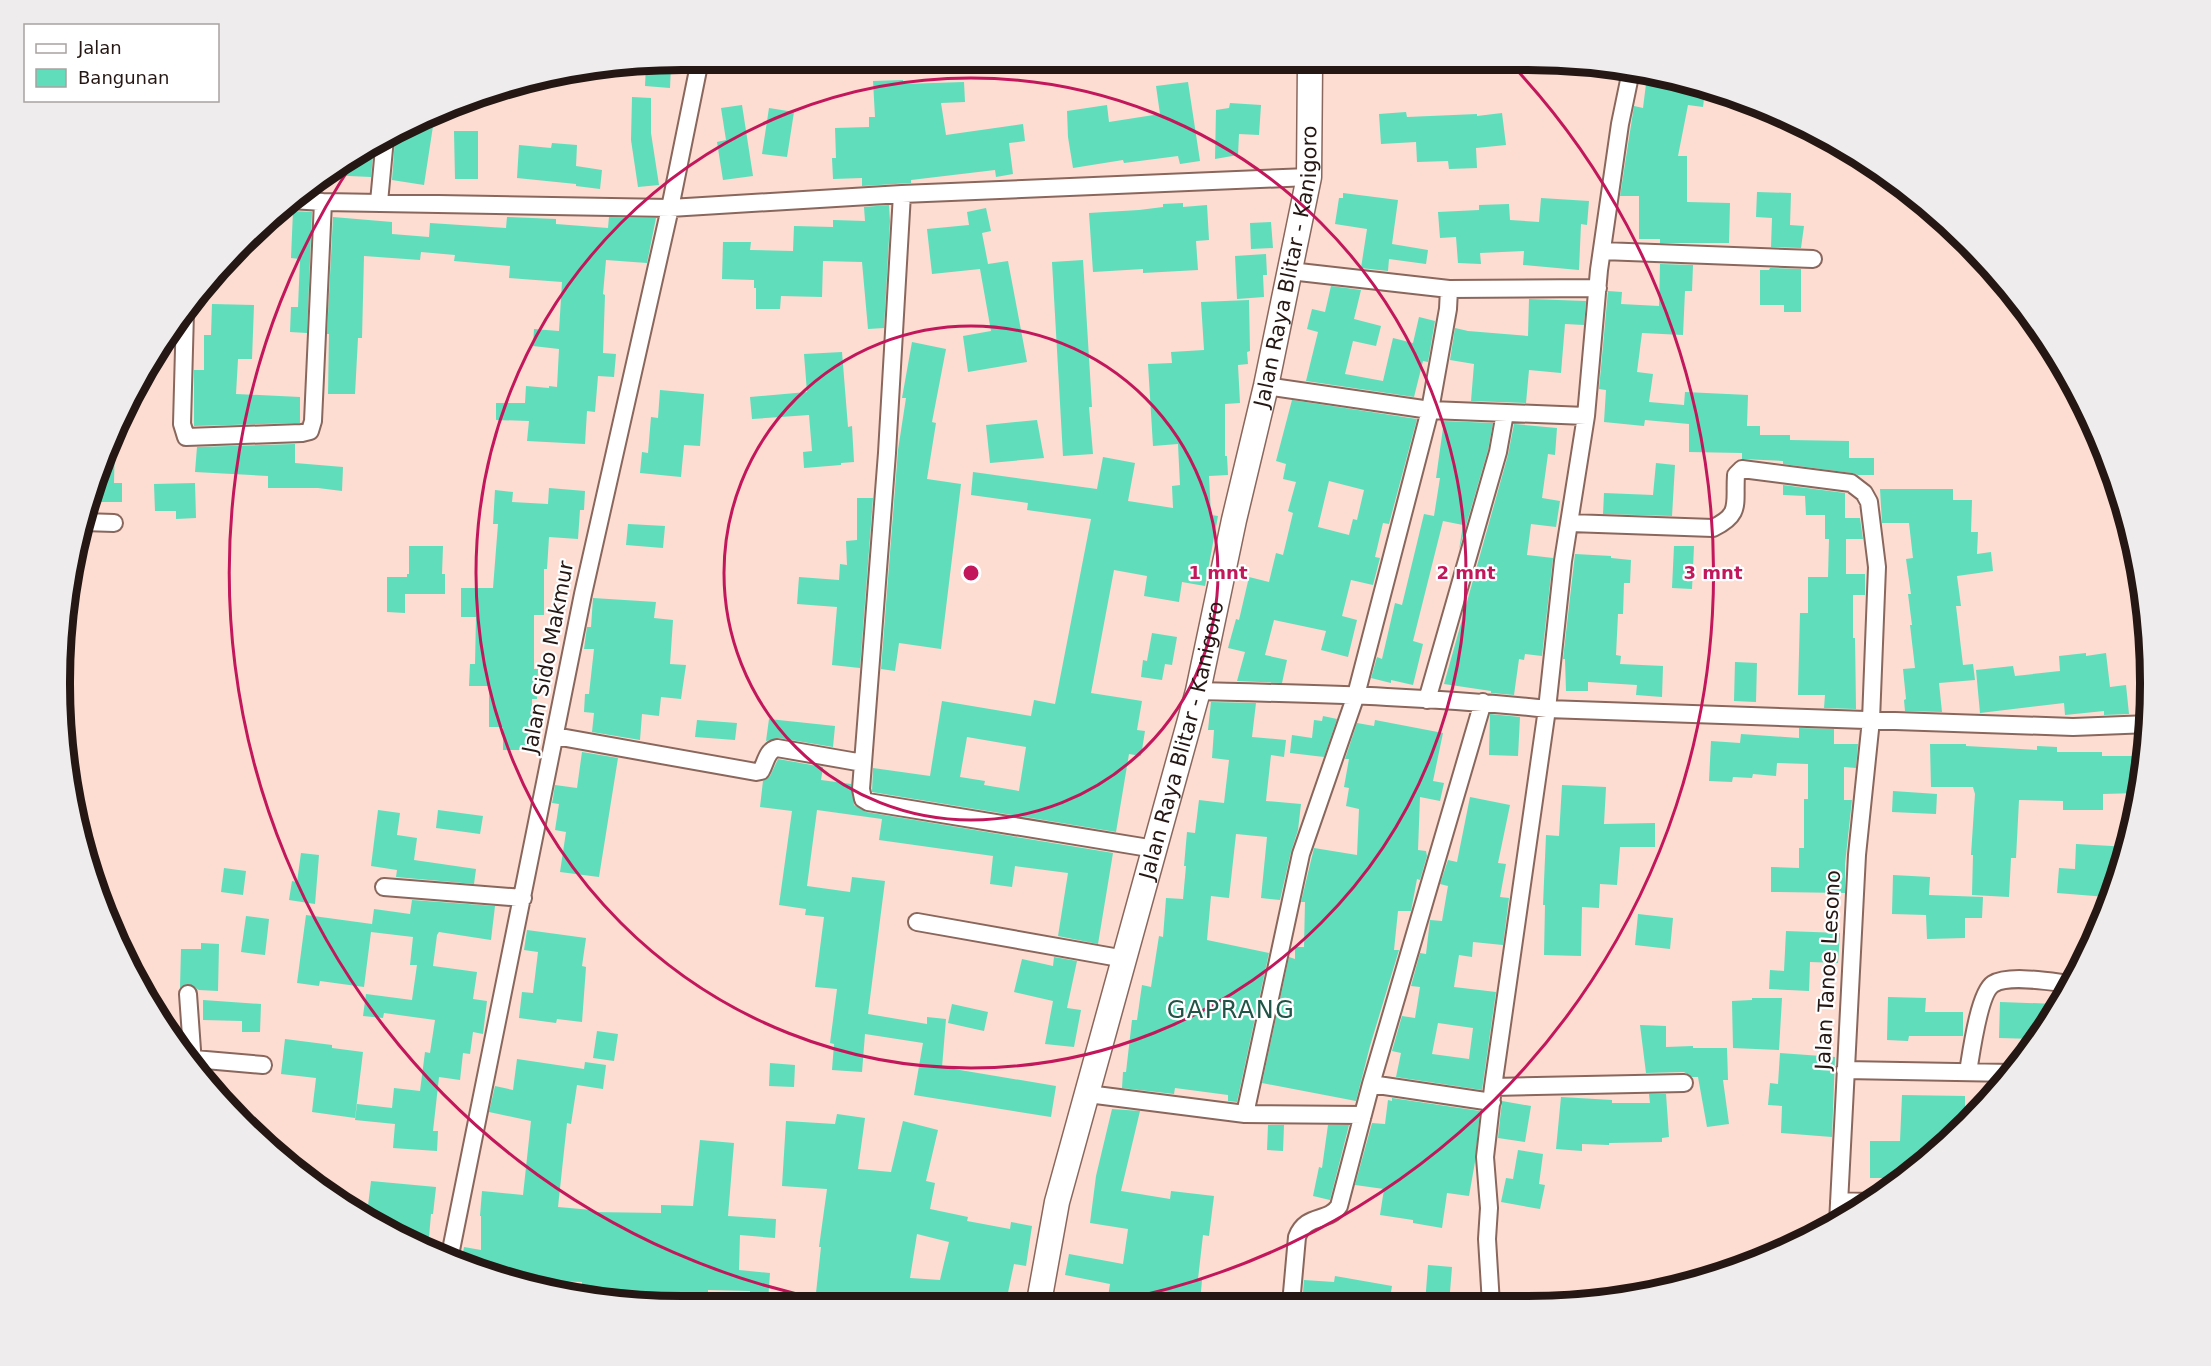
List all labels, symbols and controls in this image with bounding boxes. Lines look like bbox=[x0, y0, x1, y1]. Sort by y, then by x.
legend bbox=[24, 24, 219, 102]
text: Jalan bbox=[77, 37, 122, 58]
text: Bangunan bbox=[78, 67, 169, 88]
street label: Jalan Raya Blitar - Kanigoro bbox=[1249, 125, 1321, 412]
street label: Jalan Sido Makmur bbox=[517, 558, 578, 757]
text: 1 mnt bbox=[1189, 562, 1248, 583]
text: 2 mnt bbox=[1437, 562, 1496, 583]
text: 3 mnt bbox=[1684, 562, 1743, 583]
centre of rings bbox=[961, 563, 981, 583]
street label: Jalan Raya Blitar - Kanigoro bbox=[1134, 599, 1229, 884]
street label: Jalan Tanoe Lesono bbox=[1811, 870, 1845, 1072]
district label: GAPRANG bbox=[1167, 996, 1295, 1024]

